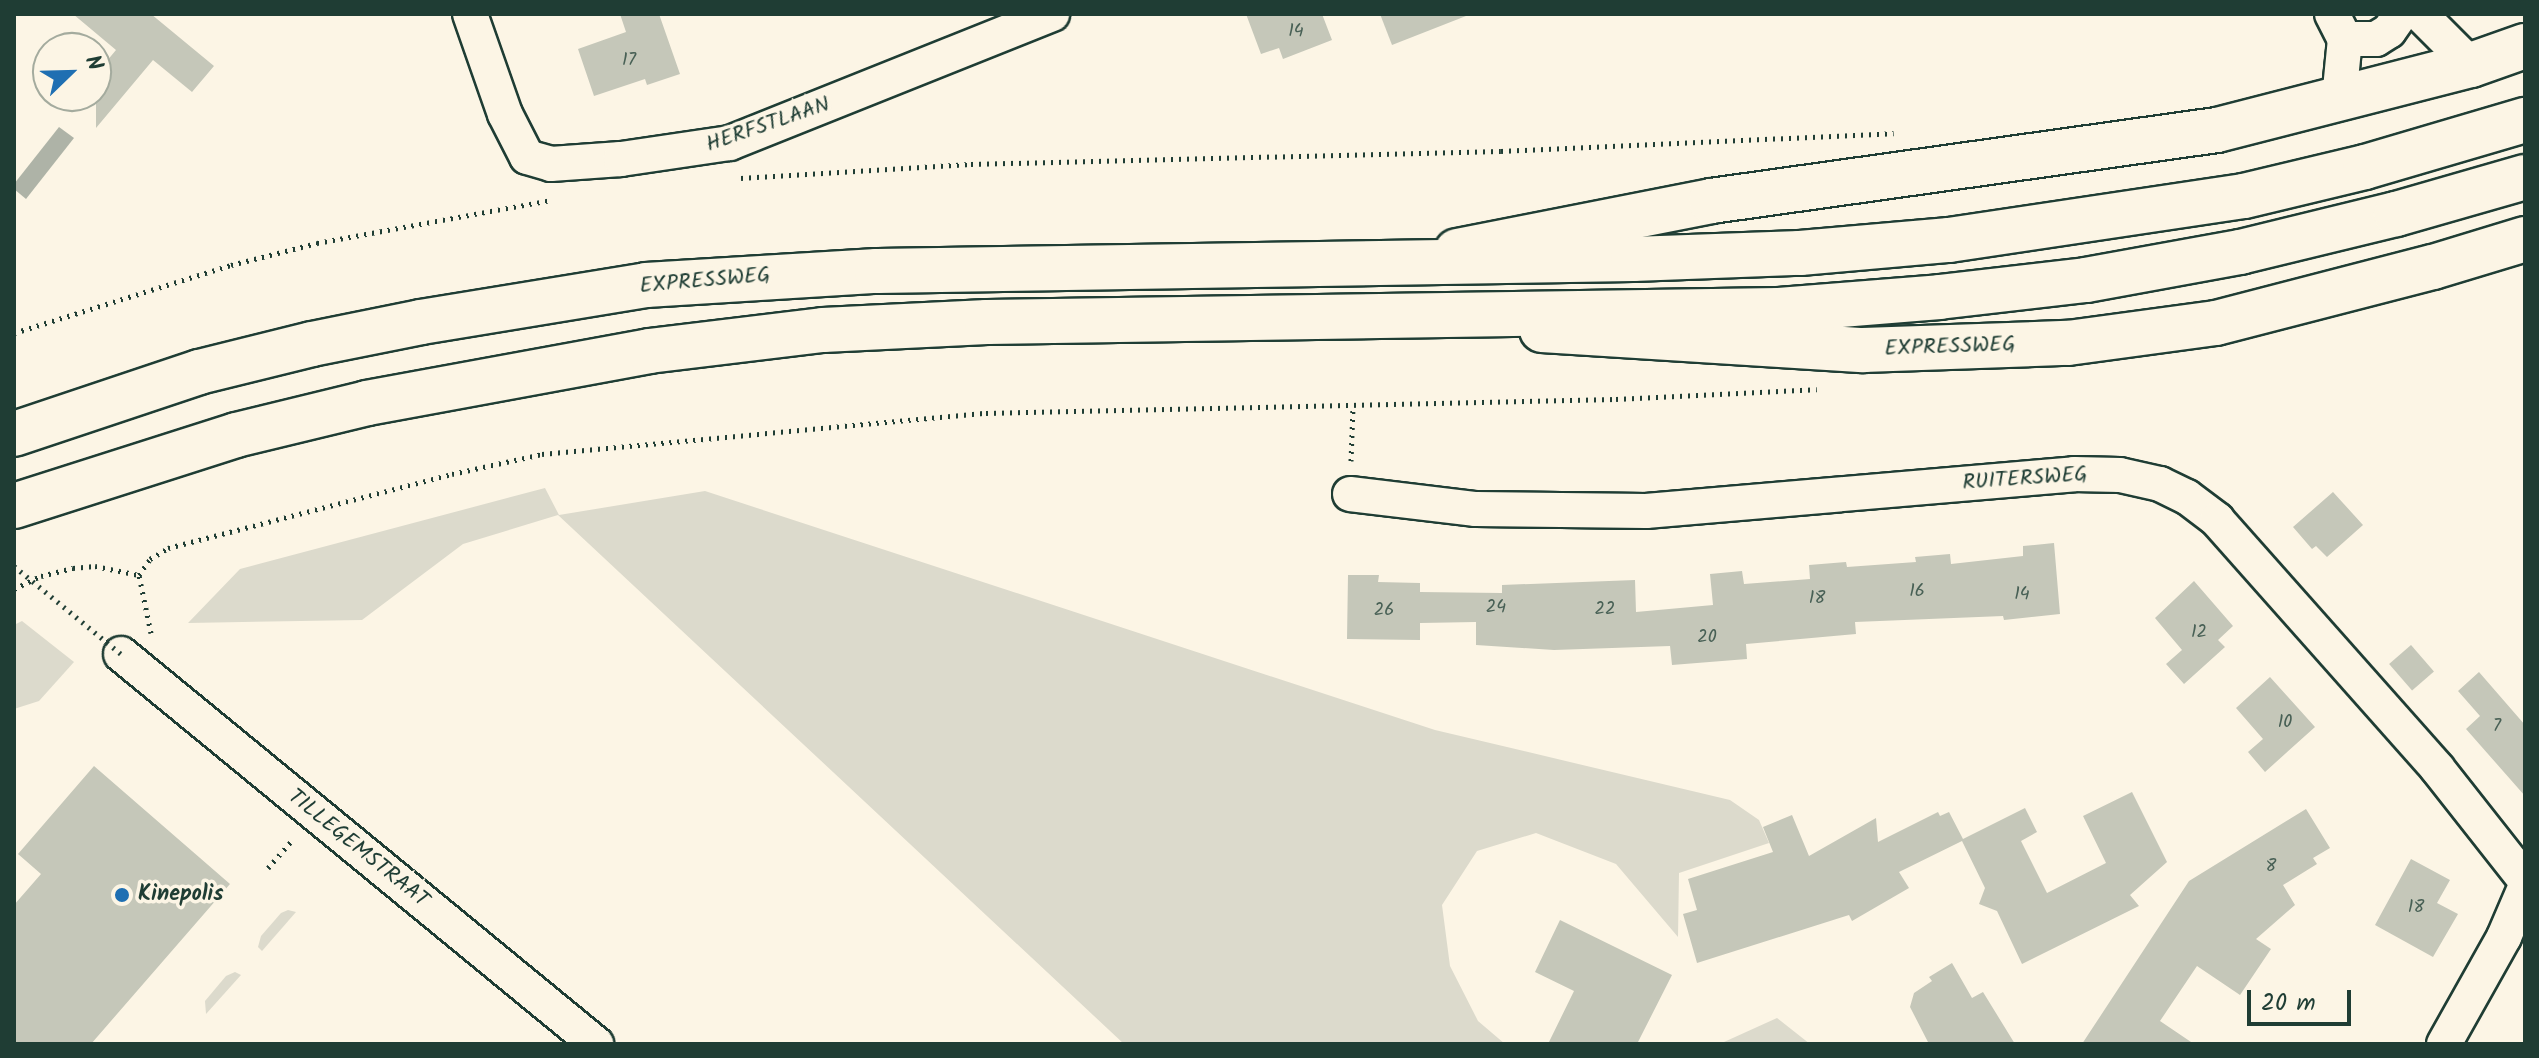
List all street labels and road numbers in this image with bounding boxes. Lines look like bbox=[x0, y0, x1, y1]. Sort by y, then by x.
street label: HERFSTLAAN bbox=[703, 92, 833, 158]
street label: EXPRESSWEG bbox=[639, 262, 771, 300]
street label: EXPRESSWEG bbox=[1884, 332, 2016, 362]
street label: RUITERSWEG bbox=[1961, 461, 2089, 497]
street label: TILLEGEMSTRAAT bbox=[282, 784, 434, 914]

